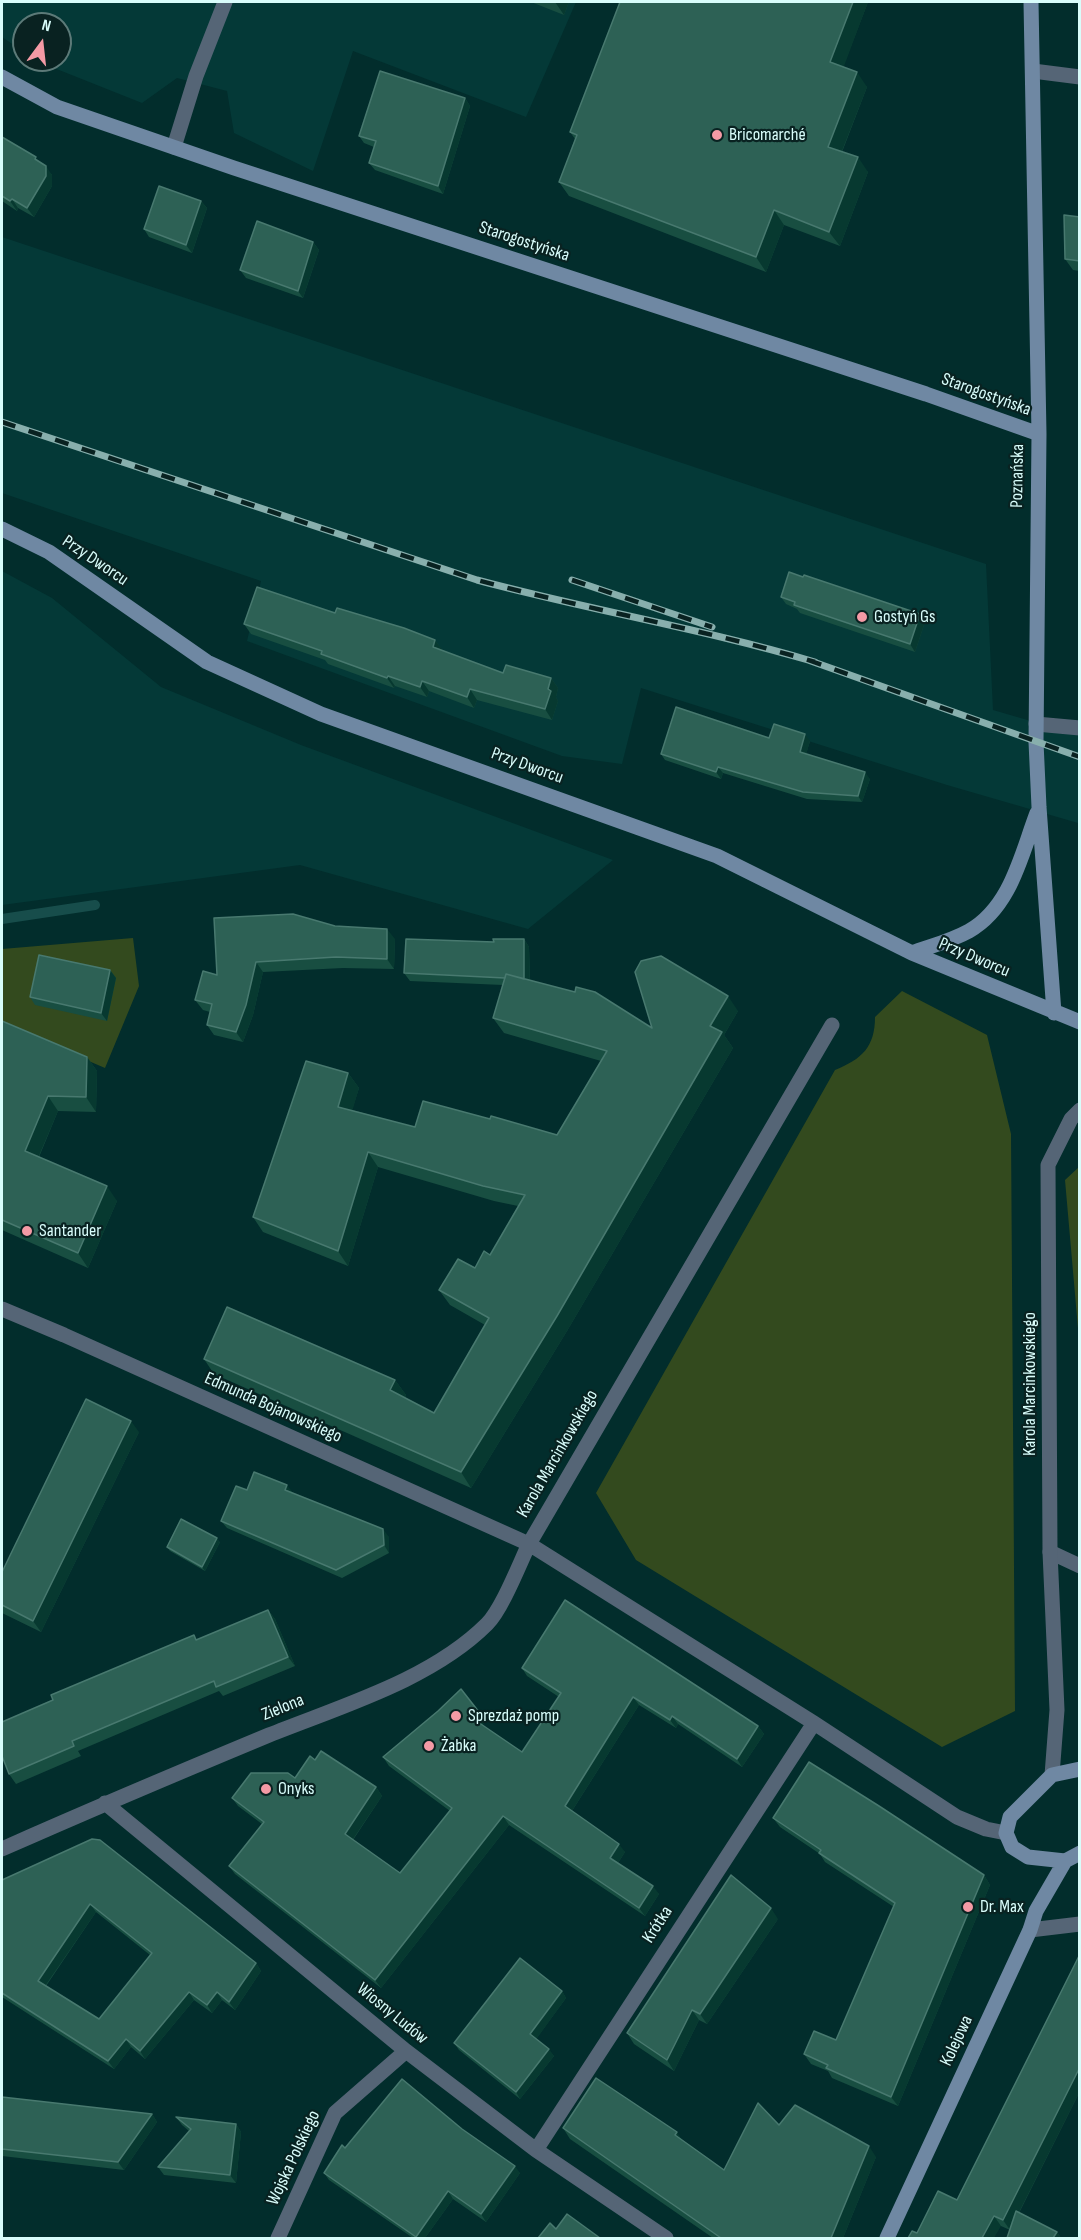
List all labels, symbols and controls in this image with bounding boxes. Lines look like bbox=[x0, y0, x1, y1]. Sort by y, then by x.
north arrow bbox=[12, 12, 72, 72]
text: N bbox=[40, 16, 53, 36]
place label: Bricomarché bbox=[729, 124, 806, 146]
marker: Bricomarché bbox=[710, 128, 724, 142]
street label: Starogostyńska bbox=[476, 217, 572, 267]
street label: Starogostyńska bbox=[938, 369, 1034, 421]
street label: Poznańska bbox=[1007, 444, 1029, 508]
street label: Przy Dworcu bbox=[58, 531, 132, 591]
place label: Gostyń Gs bbox=[874, 606, 935, 628]
marker: Gostyń Gs bbox=[855, 610, 869, 624]
street label: Przy Dworcu bbox=[488, 743, 566, 789]
street label: Przy Dworcu bbox=[935, 933, 1013, 983]
place label: Santander bbox=[39, 1220, 101, 1242]
marker: Santander bbox=[20, 1224, 34, 1238]
street label: Karola Marcinkowskiego bbox=[1019, 1312, 1041, 1456]
street label: Edmunda Bojanowskiego bbox=[201, 1368, 345, 1448]
street label: Karola Marcinkowskiego bbox=[513, 1386, 603, 1522]
street label: Zielona bbox=[259, 1690, 307, 1726]
place label: Sprezdaż pomp bbox=[468, 1705, 559, 1727]
marker: Sprezdaż pomp bbox=[449, 1709, 463, 1723]
place label: Żabka bbox=[441, 1735, 476, 1757]
marker: Żabka bbox=[422, 1739, 436, 1753]
place label: Onyks bbox=[278, 1778, 315, 1800]
marker: Onyks bbox=[259, 1782, 273, 1796]
place label: Dr. Max bbox=[980, 1896, 1024, 1918]
marker: Dr. Max bbox=[961, 1900, 975, 1914]
street label: Krótka bbox=[638, 1902, 678, 1948]
street label: Wiosny Ludów bbox=[352, 1979, 432, 2049]
street label: Kolejowa bbox=[936, 2012, 978, 2070]
street label: Wojska Polskiego bbox=[263, 2107, 325, 2209]

